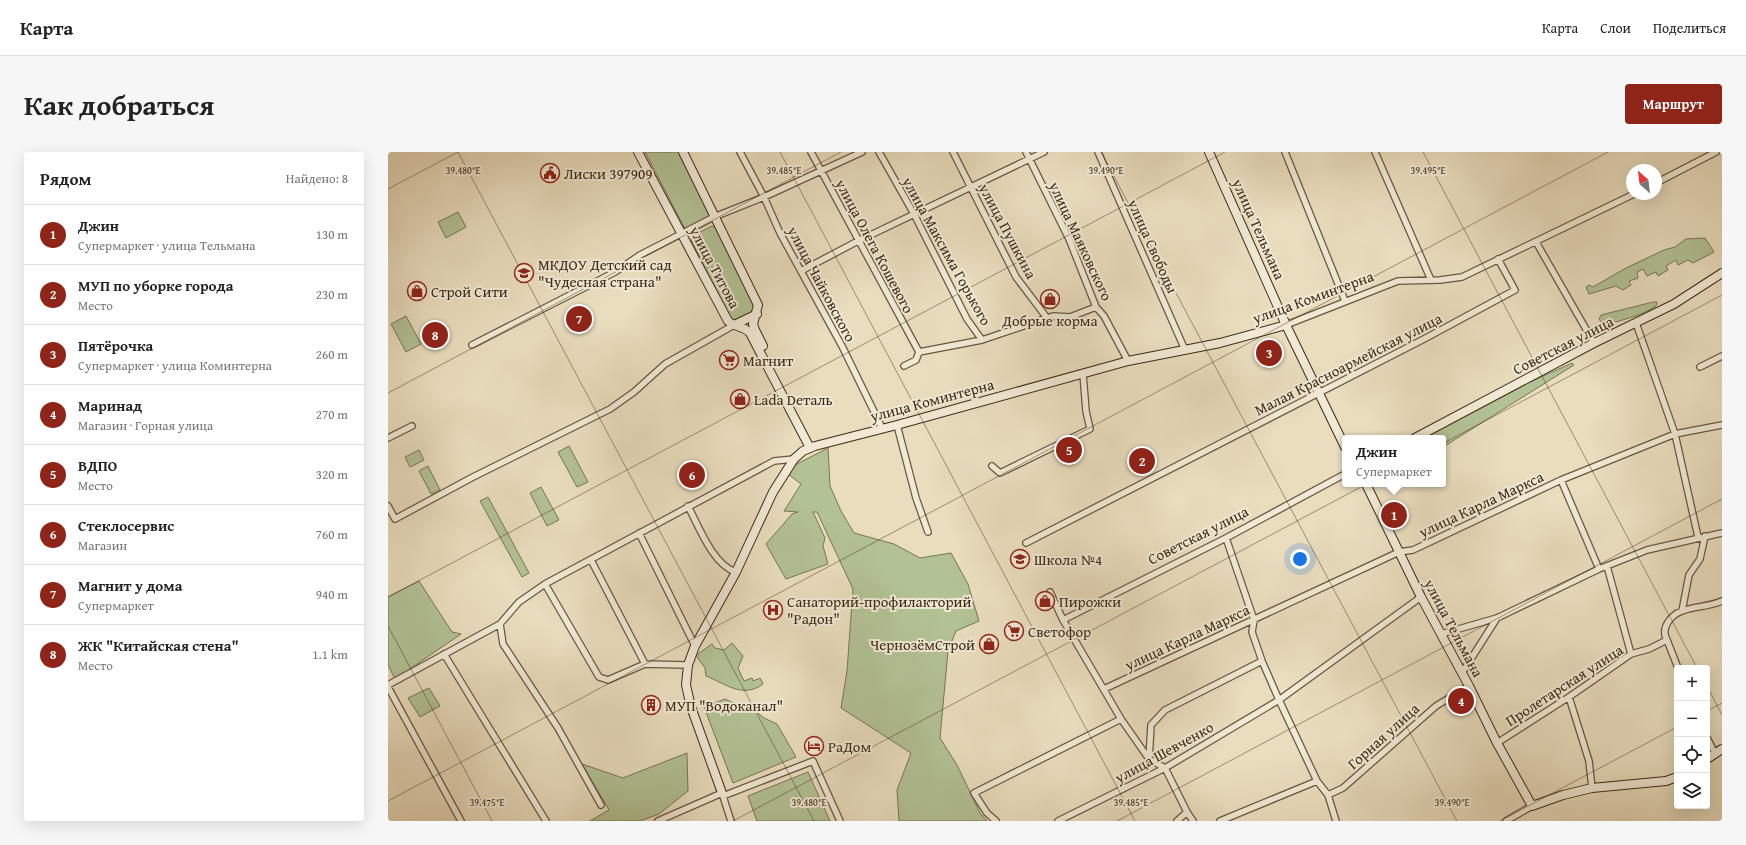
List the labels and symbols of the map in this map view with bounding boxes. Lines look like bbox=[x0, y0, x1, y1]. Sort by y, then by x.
public building icon: Лиски 397909 bbox=[539, 162, 561, 184]
text: 39.480°E bbox=[445, 163, 481, 178]
place label: Лиски 397909 bbox=[564, 163, 653, 184]
text: 39.485°E bbox=[766, 163, 802, 178]
text: 39.490°E bbox=[1088, 163, 1124, 178]
text: 39.495°E bbox=[1410, 163, 1446, 178]
north arrow bbox=[1626, 164, 1662, 200]
street label: улица Максима Горького bbox=[897, 172, 997, 329]
street label: улица Олега Кошевого bbox=[830, 174, 919, 317]
street label: улица Тельмана bbox=[1227, 174, 1291, 284]
street label: улица Маяковского bbox=[1044, 177, 1118, 304]
street label: улица Пушкина bbox=[974, 179, 1042, 283]
street label: улица Свободы bbox=[1122, 195, 1183, 297]
street label: улица Титова bbox=[684, 221, 746, 313]
street label: улица Чайковского bbox=[782, 222, 861, 346]
place label: МКДОУ Детский сад "Чудесная страна" bbox=[538, 254, 672, 292]
school or university icon: МКДОУ Детский сад "Чудесная страна" bbox=[513, 262, 535, 284]
street label: улица Коминтерна bbox=[1249, 265, 1377, 329]
shop icon: Строй Сити bbox=[406, 280, 428, 302]
place label: Строй Сити bbox=[431, 281, 508, 302]
shop icon: Добрые корма bbox=[1039, 288, 1061, 310]
pin: 7 bbox=[566, 304, 592, 334]
street label: Малая Красноармейская улица bbox=[1251, 307, 1446, 420]
place label: Добрые корма bbox=[1001, 310, 1099, 331]
street label: Советская улица bbox=[1509, 310, 1618, 379]
pin: 8 bbox=[422, 320, 448, 350]
pin: 3 bbox=[1256, 338, 1282, 368]
supermarket icon: Магнит bbox=[718, 349, 740, 371]
place label: Магнит bbox=[743, 350, 794, 371]
street label: улица Коминтерна bbox=[867, 373, 997, 427]
shop icon: Lada Dеталь bbox=[729, 388, 751, 410]
place label: Lada Dеталь bbox=[754, 389, 833, 410]
pin: 5 bbox=[1056, 435, 1082, 465]
pin: 2 bbox=[1129, 446, 1155, 476]
pin: 6 bbox=[679, 460, 705, 490]
street label: улица Карла Маркса bbox=[1414, 465, 1548, 543]
street label: Советская улица bbox=[1144, 500, 1253, 569]
pin: 1 bbox=[1381, 500, 1407, 530]
school or university icon: Школа №4 bbox=[1009, 548, 1031, 570]
place label: Школа №4 bbox=[1034, 549, 1102, 570]
your location bbox=[1290, 549, 1310, 569]
street label: улица Тельмана bbox=[1419, 574, 1489, 681]
shop icon: Пирожки bbox=[1034, 590, 1056, 612]
place label: Санаторий-профилакторий "Радон" bbox=[787, 591, 971, 629]
place label: Пирожки bbox=[1059, 591, 1121, 612]
street label: улица Карла Маркса bbox=[1120, 598, 1254, 676]
hospital icon: Санаторий-профилакторий "Радон" bbox=[762, 599, 784, 621]
supermarket icon: Светофор bbox=[1003, 620, 1025, 642]
place label: Светофор bbox=[1028, 621, 1091, 642]
shop icon: ЧернозёмСтрой bbox=[978, 633, 1000, 655]
place label: ЧернозёмСтрой bbox=[870, 634, 975, 655]
street label: Пролетарская улица bbox=[1501, 639, 1628, 731]
pin: 4 bbox=[1448, 686, 1474, 716]
building icon: МУП "Водоканал" bbox=[640, 694, 662, 716]
place label: МУП "Водоканал" bbox=[665, 695, 783, 716]
street label: Горная улица bbox=[1342, 697, 1424, 774]
street label: улица Шевченко bbox=[1110, 716, 1217, 788]
hotel icon: РаДом bbox=[803, 735, 825, 757]
place label: РаДом bbox=[828, 736, 871, 757]
text: 39.475°E bbox=[469, 795, 505, 810]
text: 39.480°E bbox=[791, 795, 827, 810]
text: 39.485°E bbox=[1113, 795, 1149, 810]
text: 39.490°E bbox=[1434, 795, 1470, 810]

